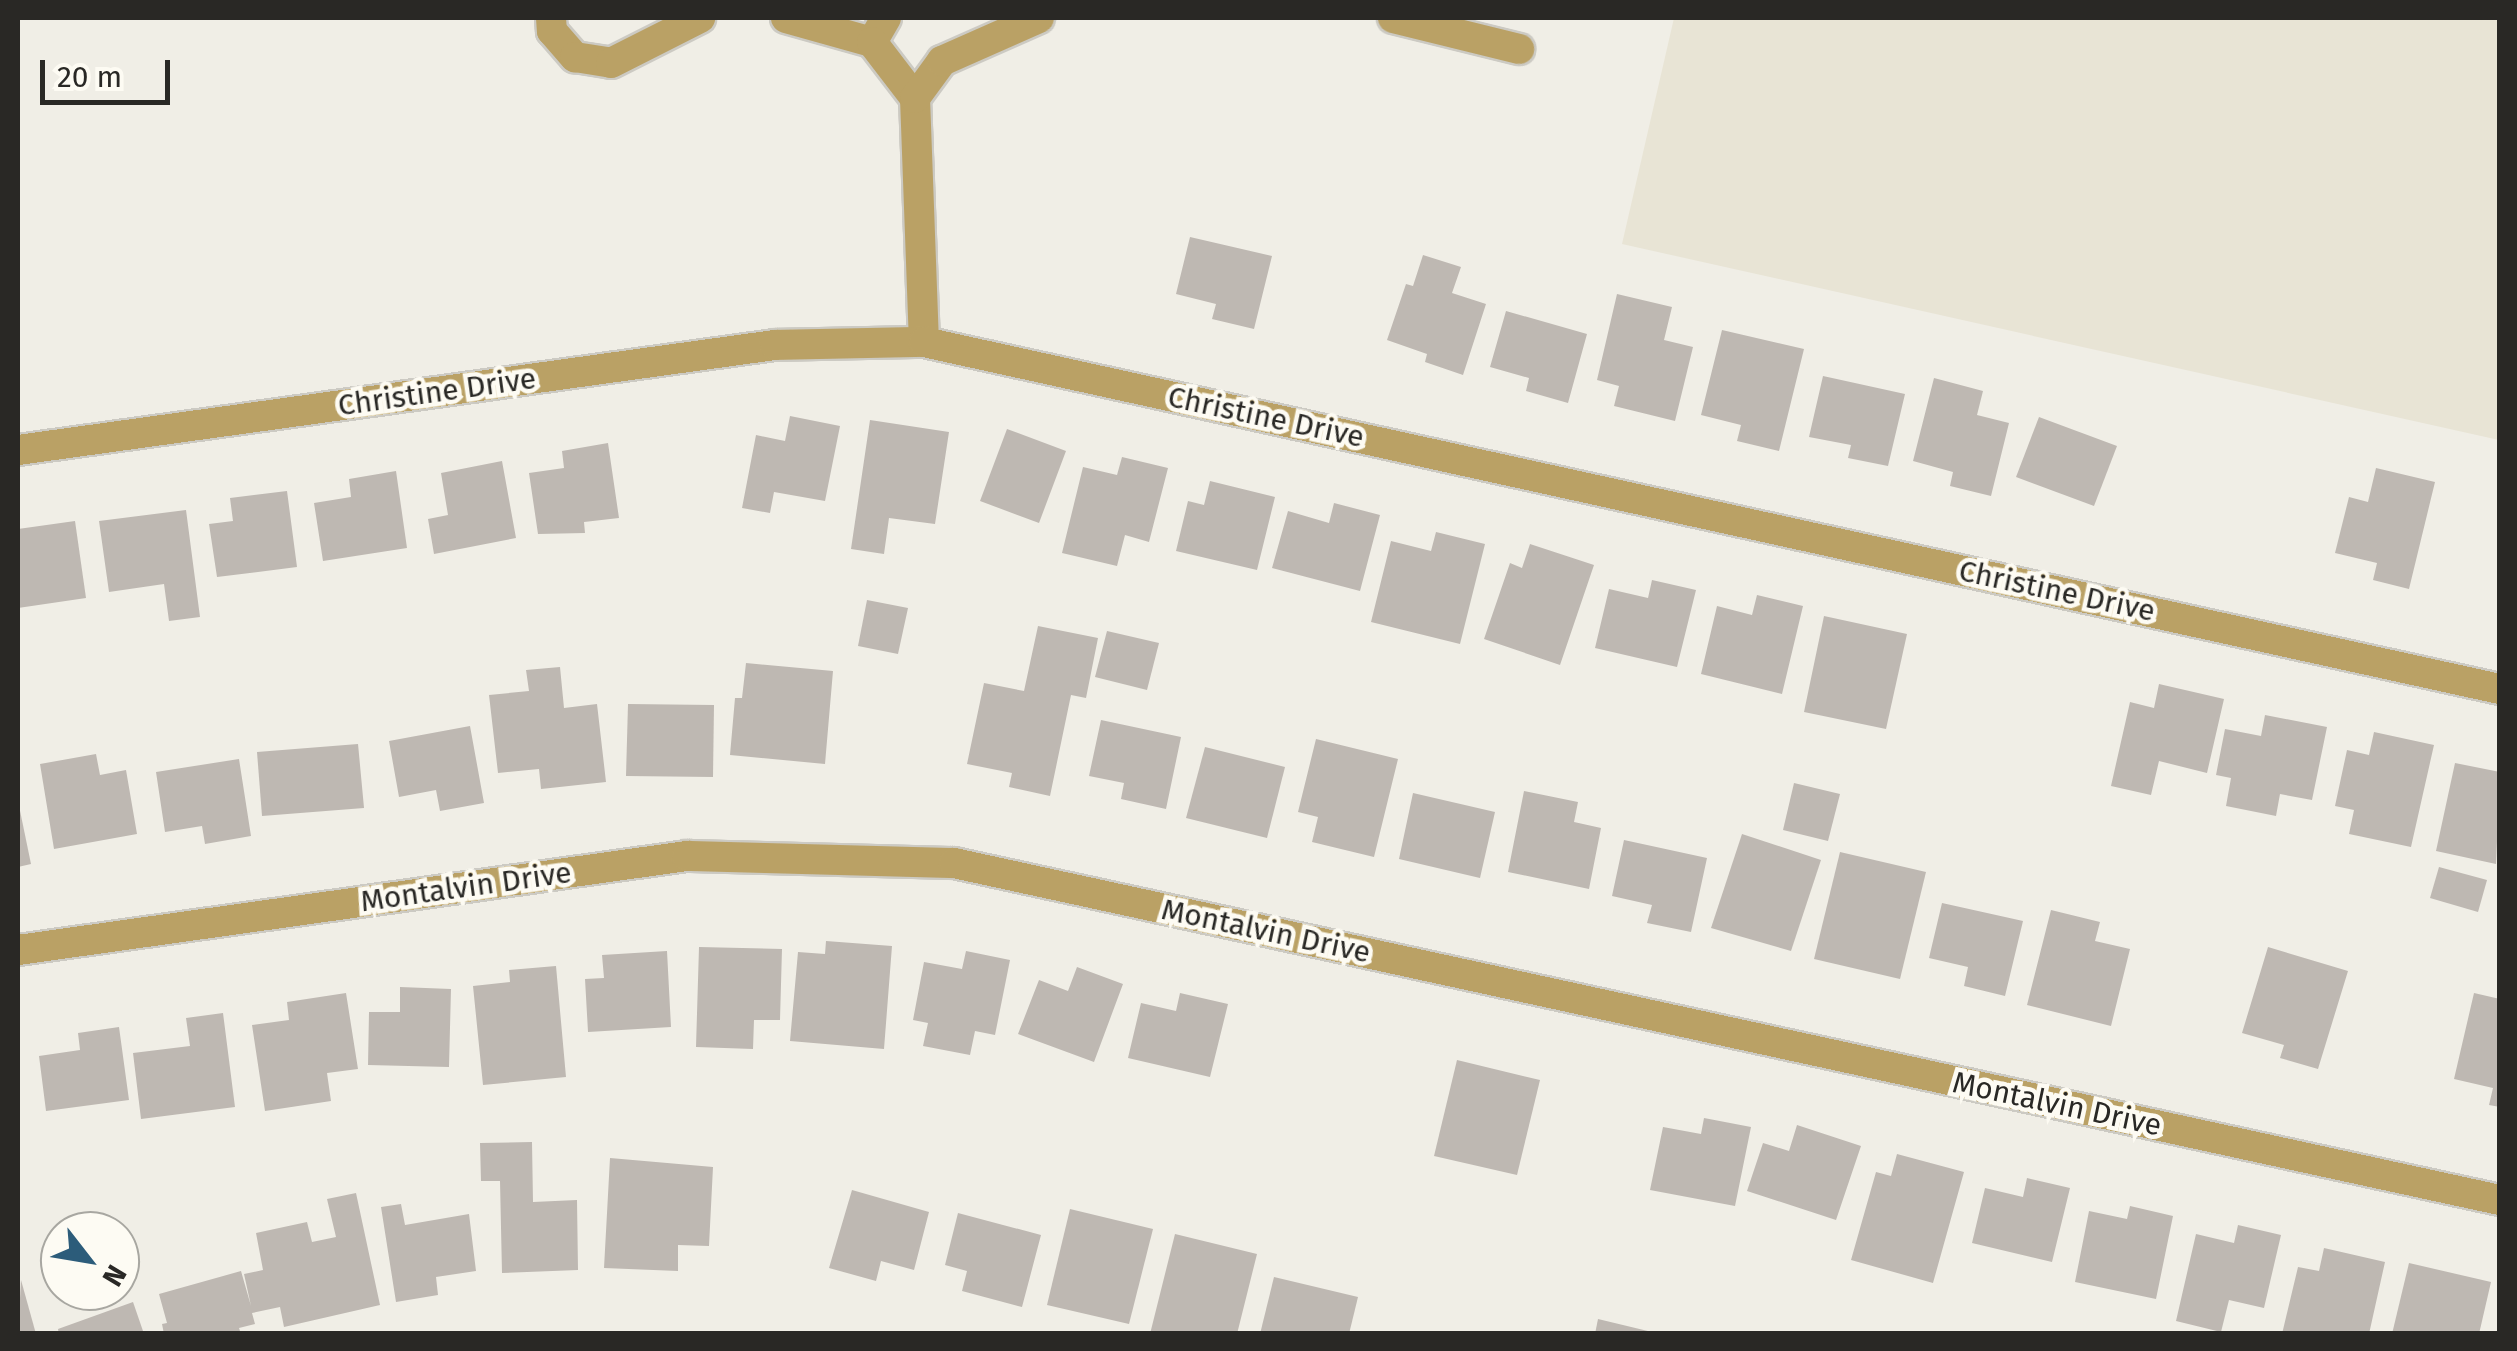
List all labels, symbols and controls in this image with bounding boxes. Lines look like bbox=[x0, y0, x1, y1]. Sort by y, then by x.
scale bar bbox=[45, 40, 175, 102]
text: 20 m bbox=[57, 59, 122, 95]
street label: Christine Drive bbox=[336, 360, 538, 424]
street label: Christine Drive bbox=[1165, 379, 1367, 455]
street label: Christine Drive bbox=[1956, 553, 2158, 629]
street label: Montalvin Drive bbox=[358, 854, 574, 920]
street label: Montalvin Drive bbox=[1158, 891, 1374, 971]
street label: Montalvin Drive bbox=[1949, 1064, 2165, 1144]
north arrow bbox=[40, 1211, 140, 1311]
text: N bbox=[96, 1259, 133, 1292]

